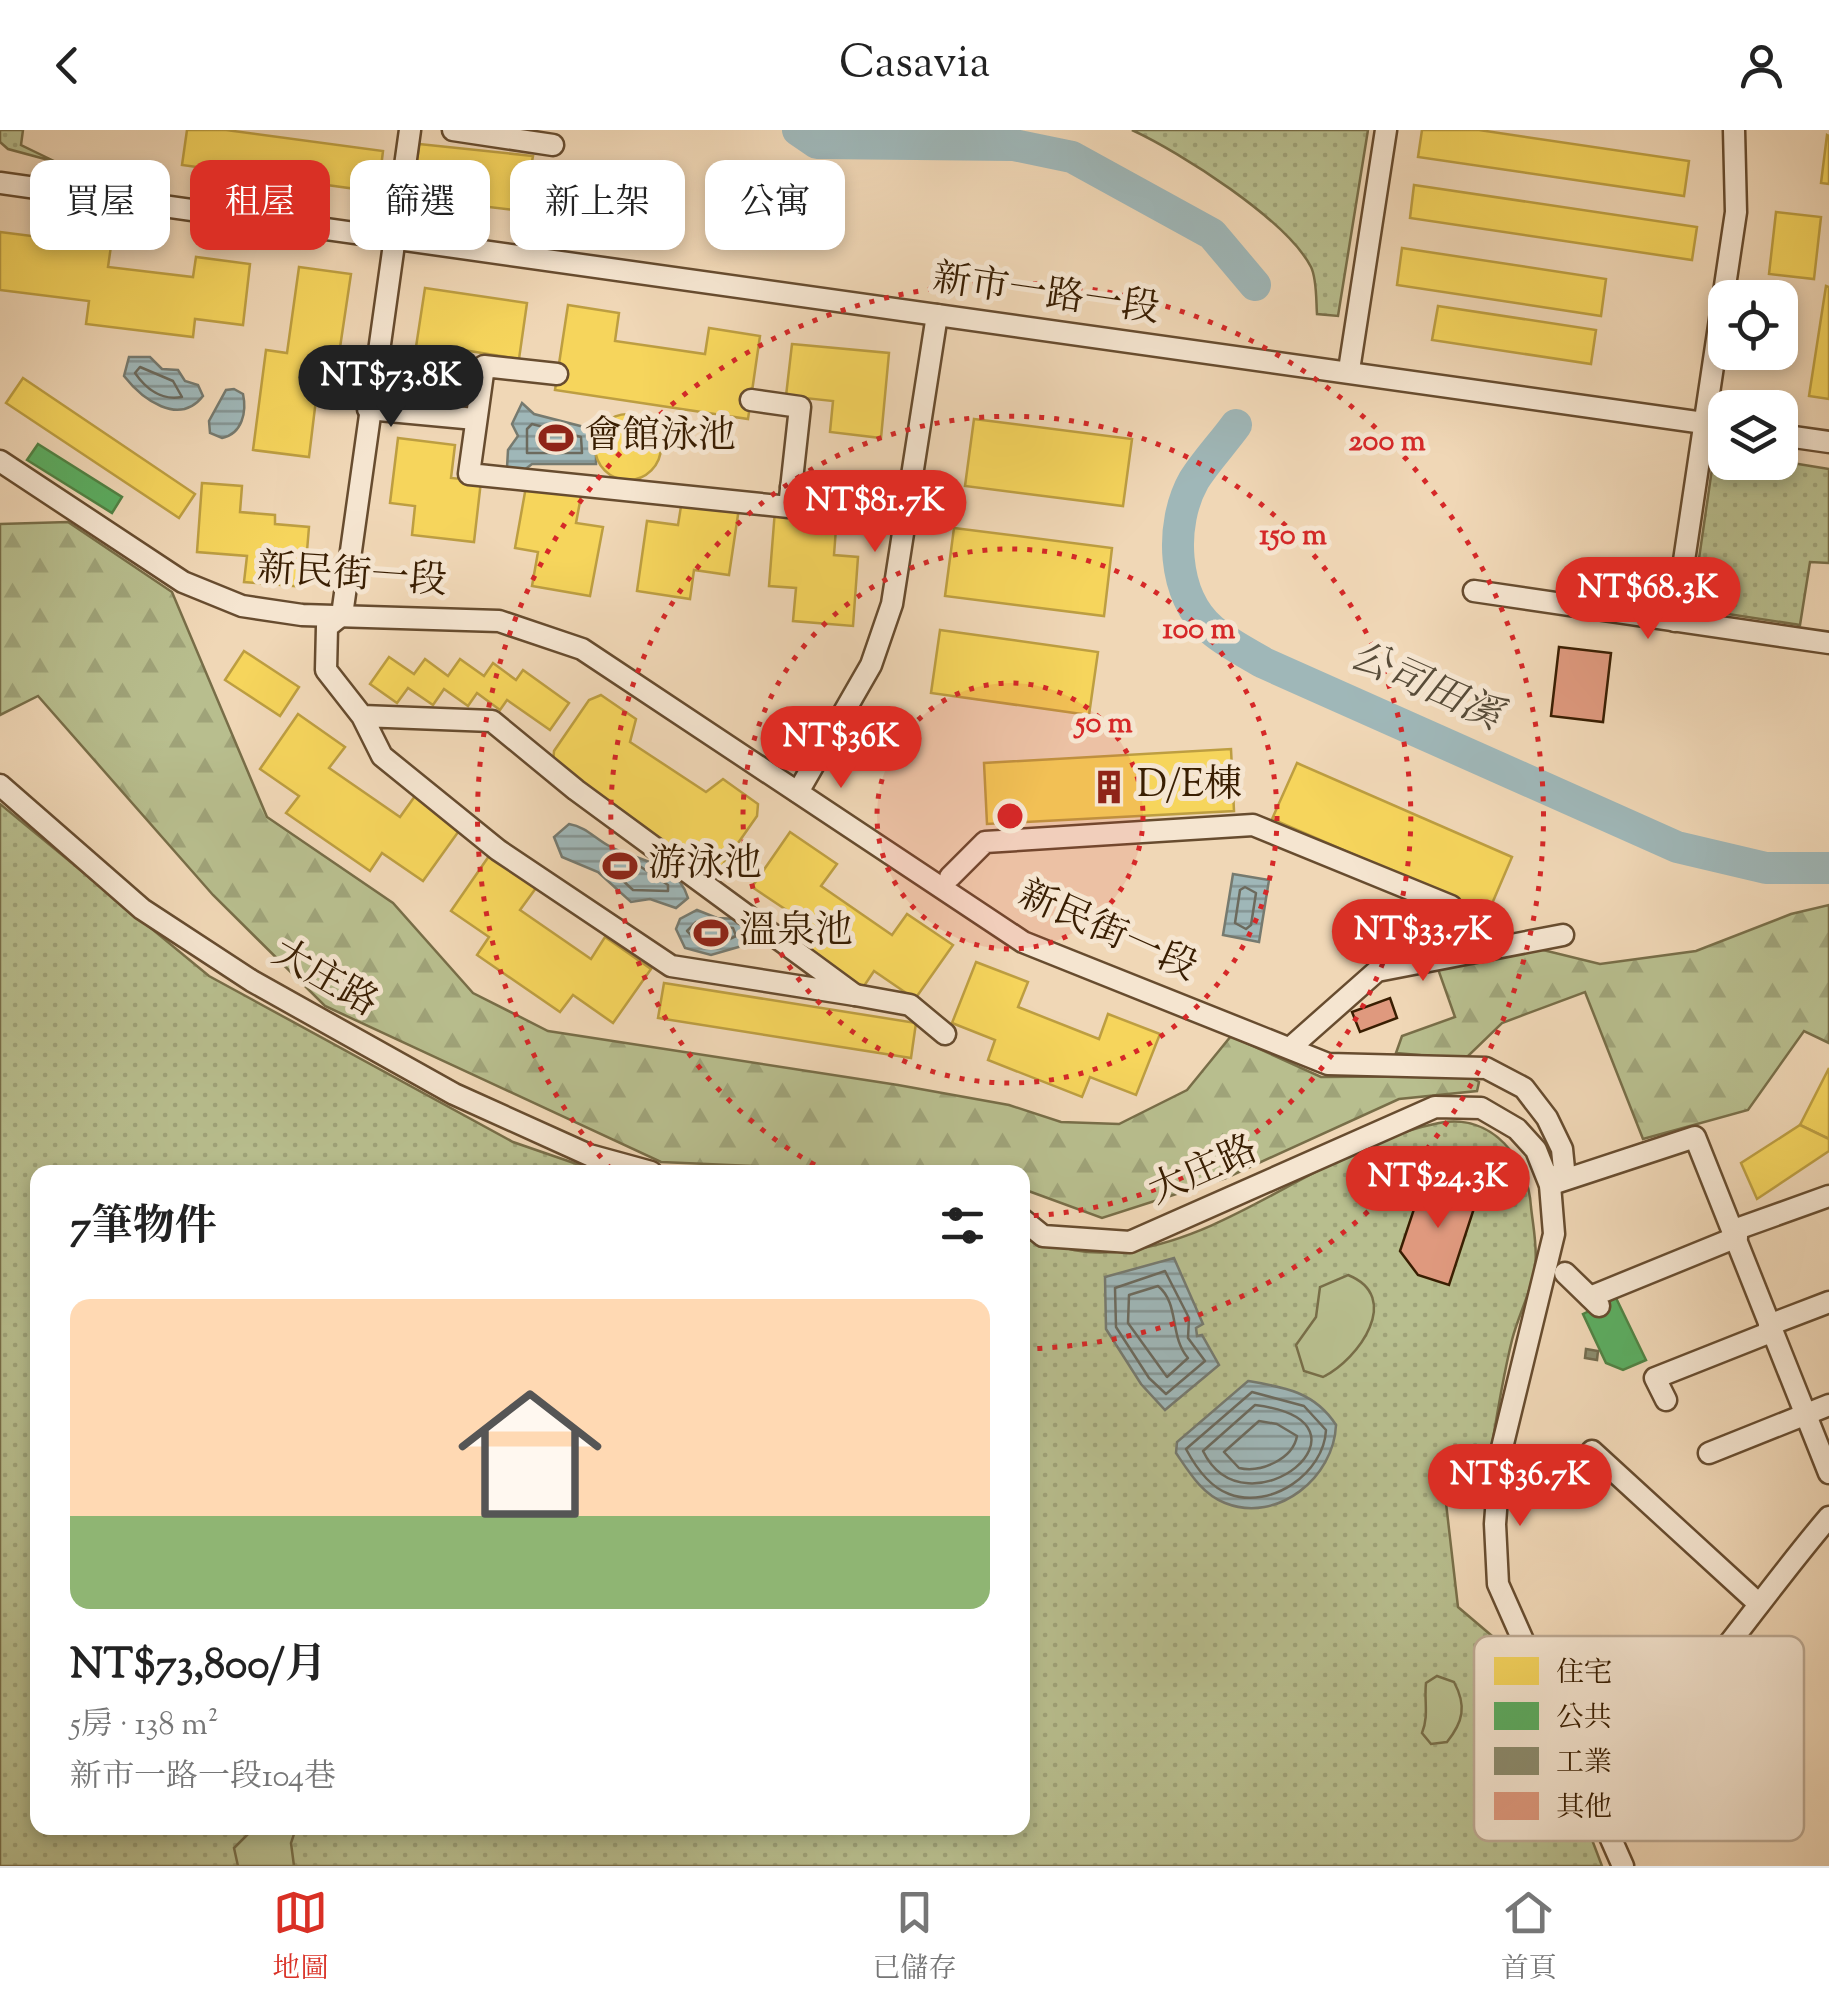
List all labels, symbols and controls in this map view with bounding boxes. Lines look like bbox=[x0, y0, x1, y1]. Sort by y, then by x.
text: Casavia bbox=[839, 33, 990, 98]
icon: back bbox=[40, 38, 95, 93]
icon: person bbox=[1734, 38, 1789, 93]
chip: 買屋 bbox=[30, 160, 170, 250]
chip: 租屋 bbox=[190, 160, 330, 250]
chip: 篩選 bbox=[350, 160, 490, 250]
chip: 新上架 bbox=[510, 160, 685, 250]
chip: 公寓 bbox=[705, 160, 845, 250]
street label: 新市一路一段 bbox=[929, 253, 1163, 339]
map controls bbox=[1708, 280, 1798, 480]
button: locate bbox=[1708, 280, 1798, 370]
pin: NT$73.8K bbox=[288, 345, 494, 430]
text: NT$73.8K bbox=[320, 354, 462, 400]
button: layers bbox=[1708, 390, 1798, 480]
place label: 會館泳池 bbox=[584, 411, 736, 465]
sports icon: 會館泳池 bbox=[537, 419, 575, 457]
text: 200 m bbox=[1349, 421, 1426, 464]
pin: NT$81.7K bbox=[772, 470, 978, 555]
text: NT$81.7K bbox=[805, 479, 945, 525]
text: 150 m bbox=[1259, 515, 1327, 558]
street label: 新民街一段 bbox=[255, 543, 449, 611]
pin: NT$68.3K bbox=[1545, 557, 1751, 642]
text: NT$68.3K bbox=[1578, 566, 1718, 612]
text: 100 m bbox=[1163, 609, 1236, 652]
water label: 公司田溪 bbox=[1340, 629, 1513, 748]
text: 50 m bbox=[1073, 703, 1133, 746]
pin: NT$36K bbox=[760, 706, 922, 791]
text: NT$36K bbox=[783, 715, 899, 761]
place label: D/E棟 bbox=[1137, 760, 1242, 814]
building icon: D/E棟 bbox=[1090, 768, 1128, 806]
centre of rings bbox=[992, 798, 1028, 834]
place label: 游泳池 bbox=[648, 839, 762, 893]
sports icon: 游泳池 bbox=[601, 847, 639, 885]
street label: 新民街一段 bbox=[1009, 870, 1205, 996]
pin: NT$33.7K bbox=[1320, 899, 1526, 984]
place label: 溫泉池 bbox=[739, 906, 853, 960]
text: NT$33.7K bbox=[1354, 908, 1492, 954]
sports icon: 溫泉池 bbox=[692, 914, 730, 952]
street label: 大庄路 bbox=[261, 928, 387, 1032]
street label: 大庄路 bbox=[1141, 1124, 1267, 1220]
pin: NT$24.3K bbox=[1335, 1146, 1541, 1231]
text: NT$24.3K bbox=[1368, 1155, 1508, 1201]
icon: filters bbox=[935, 1198, 990, 1253]
text: 7筆物件 bbox=[70, 1199, 217, 1259]
icon: home bbox=[440, 1364, 620, 1544]
pin: NT$36.7K bbox=[1417, 1444, 1623, 1529]
text: NT$36.7K bbox=[1450, 1453, 1590, 1499]
legend bbox=[1474, 1636, 1804, 1841]
text: NT$73,800/月 bbox=[70, 1637, 327, 1697]
text: 住宅 bbox=[1556, 1654, 1612, 1694]
text: 公共 bbox=[1556, 1699, 1612, 1739]
text: 5房 · 138 m² bbox=[70, 1703, 219, 1749]
text: 工業 bbox=[1556, 1744, 1612, 1784]
text: 新市一路一段104巷 bbox=[70, 1755, 336, 1801]
text: 其他 bbox=[1556, 1789, 1612, 1829]
tab: 地圖 bbox=[272, 1885, 328, 1990]
tab: 已儲存 bbox=[872, 1885, 957, 1990]
tab: 首頁 bbox=[1501, 1885, 1557, 1990]

